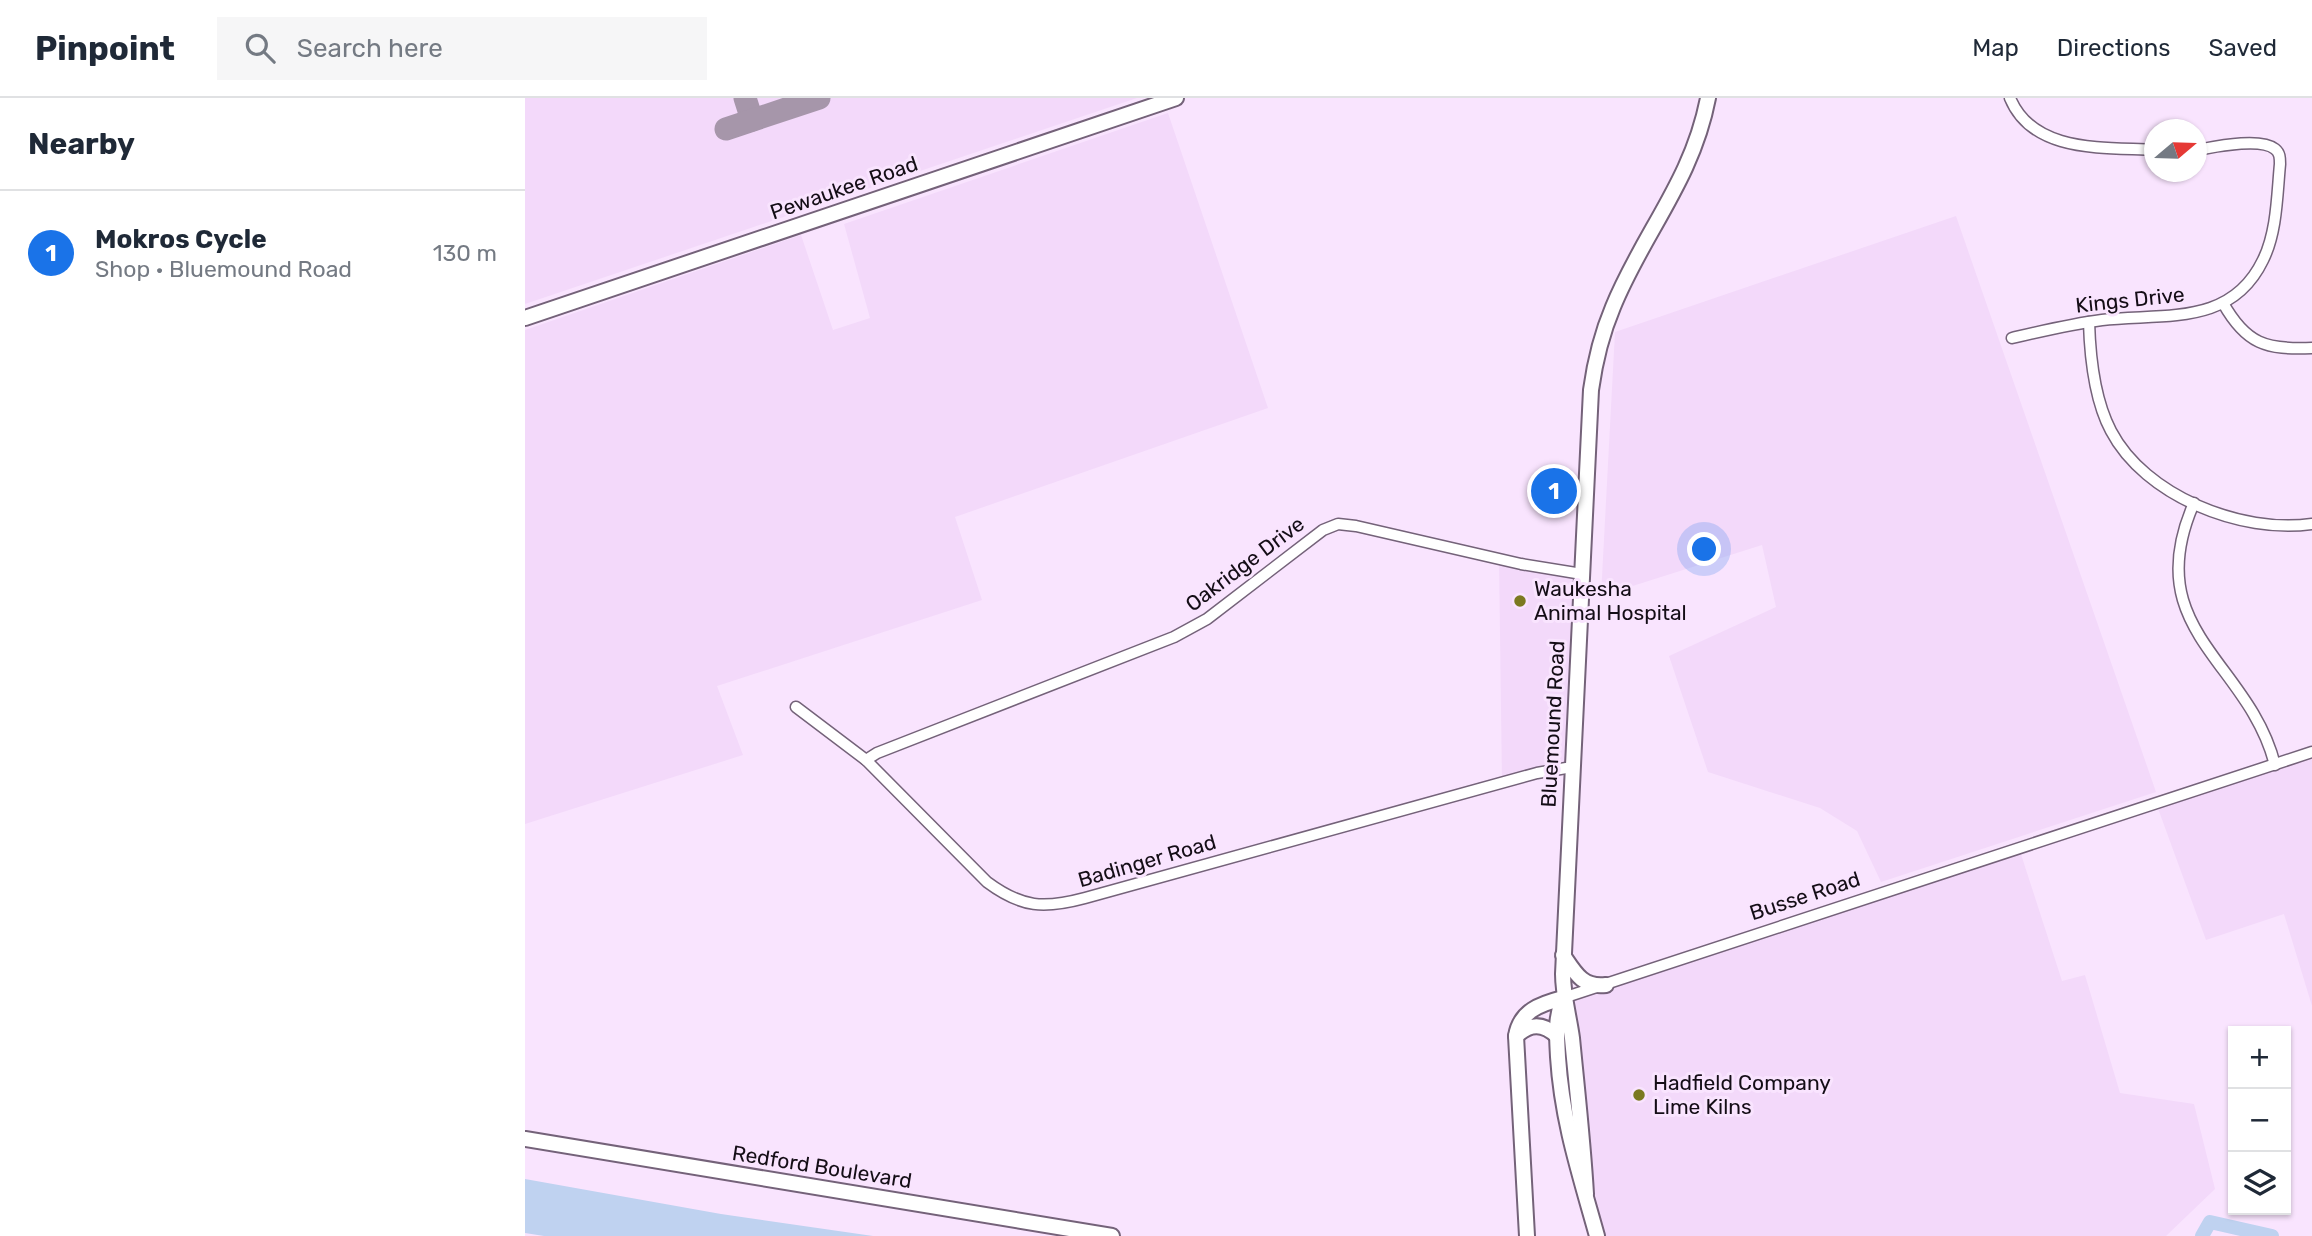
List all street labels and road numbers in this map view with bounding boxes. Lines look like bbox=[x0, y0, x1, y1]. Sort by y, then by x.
street label: Pewaukee Road bbox=[767, 151, 921, 224]
street label: Kings Drive bbox=[2074, 281, 2186, 318]
street label: Oakridge Drive bbox=[1180, 511, 1309, 616]
street label: Bluemound Road bbox=[1536, 640, 1569, 808]
street label: Badinger Road bbox=[1075, 829, 1219, 892]
street label: Busse Road bbox=[1746, 866, 1863, 925]
street label: Redford Boulevard bbox=[730, 1140, 914, 1193]

